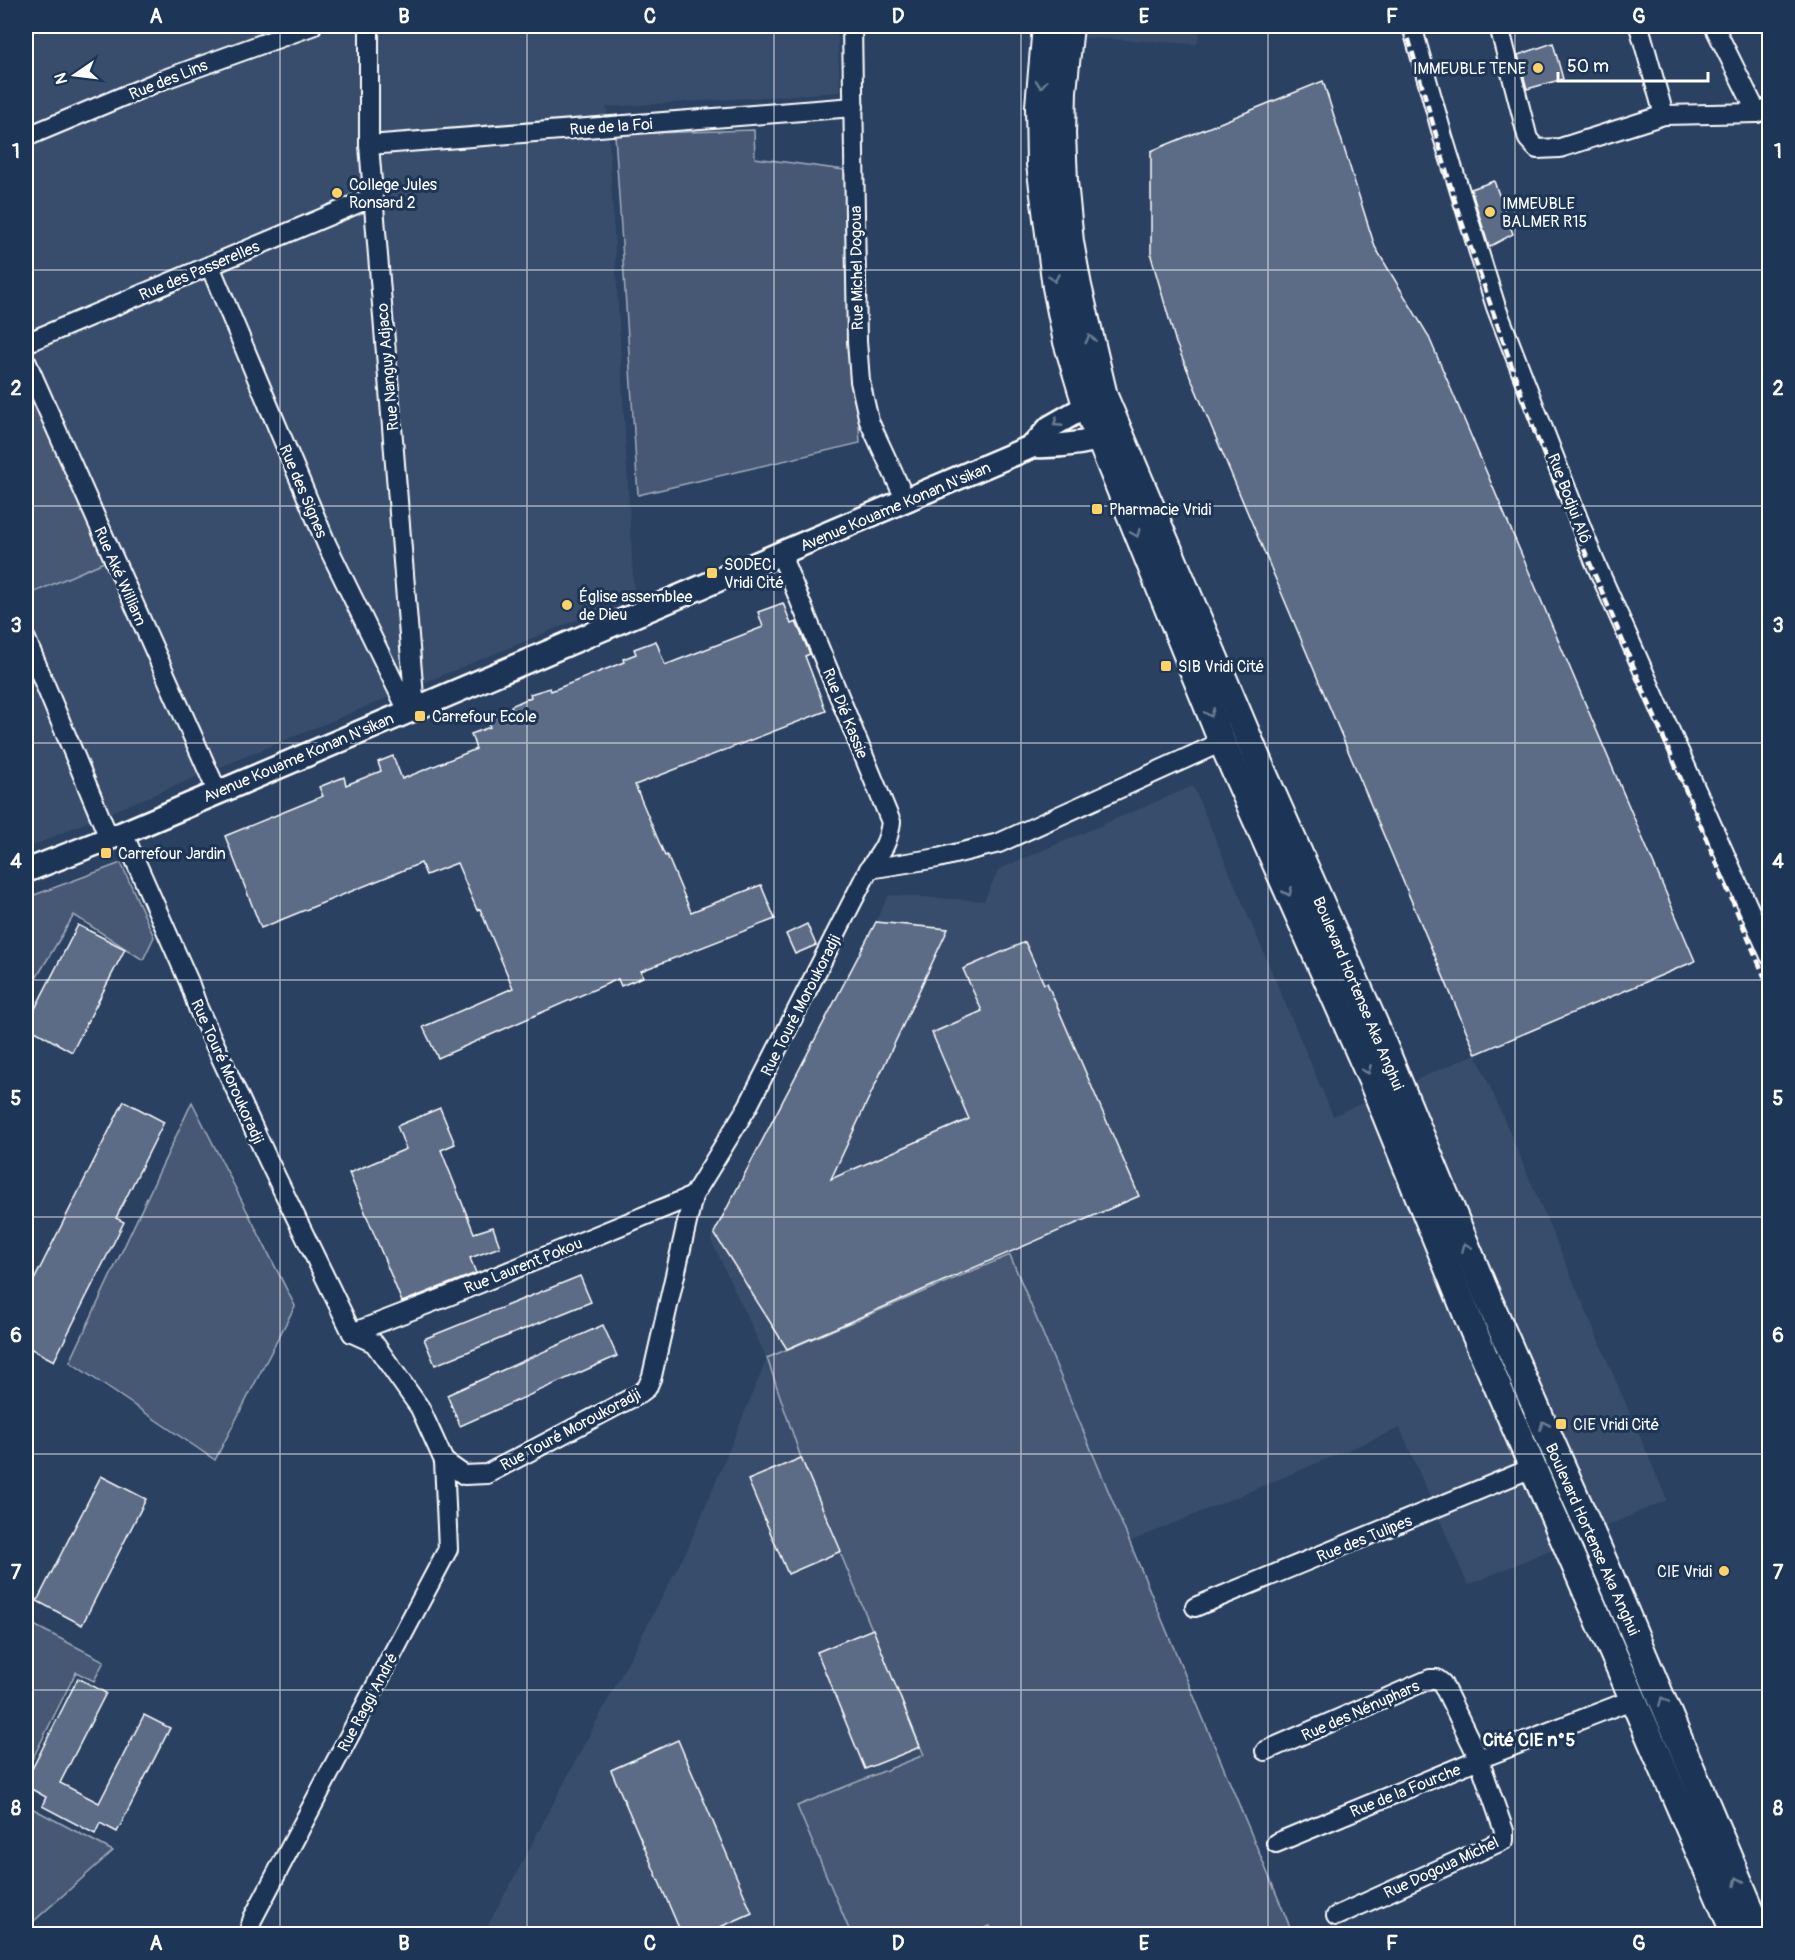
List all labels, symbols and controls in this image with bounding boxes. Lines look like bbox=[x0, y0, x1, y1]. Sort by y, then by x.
text: A bbox=[150, 4, 163, 29]
text: B bbox=[398, 4, 410, 29]
text: C bbox=[644, 4, 656, 29]
text: D bbox=[892, 4, 905, 29]
text: E bbox=[1139, 4, 1150, 29]
text: F bbox=[1386, 4, 1398, 29]
text: G bbox=[1632, 4, 1646, 29]
north arrow bbox=[45, 45, 105, 105]
scale bar bbox=[1558, 45, 1708, 83]
street label: Rue des Lins bbox=[126, 55, 211, 105]
text: 50 m bbox=[1567, 55, 1609, 78]
place label: IMMEUBLE TENE bbox=[1413, 59, 1526, 79]
marker: IMMEUBLE TENE bbox=[1531, 61, 1545, 75]
text: N bbox=[50, 71, 72, 86]
one-way arrow bbox=[1035, 79, 1048, 88]
street label: Rue de la Foi bbox=[569, 114, 653, 140]
text: 1 bbox=[12, 139, 20, 164]
text: 1 bbox=[1774, 139, 1782, 164]
place label: College Jules Ronsard 2 bbox=[349, 175, 437, 213]
marker: College Jules Ronsard 2 bbox=[330, 186, 344, 200]
place label: IMMEUBLE BALMER R15 bbox=[1502, 194, 1587, 232]
marker: IMMEUBLE BALMER R15 bbox=[1483, 205, 1497, 219]
street label: Rue Michel Dogoua bbox=[846, 206, 868, 330]
street label: Rue des Passerelles bbox=[136, 237, 263, 305]
one-way arrow bbox=[1048, 273, 1060, 282]
street label: Rue Nanguy Adjaco bbox=[372, 302, 404, 432]
one-way arrow bbox=[1084, 335, 1097, 345]
text: 2 bbox=[10, 376, 22, 401]
text: 2 bbox=[1772, 376, 1784, 401]
one-way arrow bbox=[1053, 416, 1064, 427]
street label: Rue des Signes bbox=[274, 442, 332, 541]
street label: Rue Bodjui Alô bbox=[1543, 450, 1595, 546]
street label: Avenue Kouame Konan N'sikan bbox=[797, 458, 994, 556]
place label: Pharmacie Vridi bbox=[1109, 500, 1211, 520]
marker: Pharmacie Vridi bbox=[1090, 502, 1104, 516]
street label: Rue Aké William bbox=[89, 524, 151, 629]
one-way arrow bbox=[1129, 526, 1141, 537]
place label: SODECI Vridi Cité bbox=[724, 555, 784, 593]
marker: SODECI Vridi Cité bbox=[705, 566, 719, 580]
place label: Église assemblee de Dieu bbox=[579, 587, 692, 625]
marker: Église assemblee de Dieu bbox=[560, 598, 574, 612]
text: 3 bbox=[10, 613, 22, 638]
text: 3 bbox=[1772, 613, 1784, 638]
place label: SIB Vridi Cité bbox=[1178, 657, 1264, 677]
marker: SIB Vridi Cité bbox=[1159, 659, 1173, 673]
street label: Rue Dié Kassie bbox=[818, 665, 872, 762]
place label: Carrefour Ecole bbox=[432, 707, 537, 727]
one-way arrow bbox=[1203, 707, 1215, 718]
street label: Avenue Kouame Konan N'sikan bbox=[200, 709, 397, 807]
marker: Carrefour Ecole bbox=[413, 709, 427, 723]
place label: Carrefour Jardin bbox=[118, 844, 226, 864]
marker: Carrefour Jardin bbox=[99, 846, 113, 860]
text: 4 bbox=[10, 849, 22, 874]
text: 4 bbox=[1772, 849, 1784, 874]
one-way arrow bbox=[1281, 886, 1293, 897]
street label: Boulevard Hortense Aka Anghui bbox=[1308, 894, 1408, 1093]
street label: Rue Touré Moroukoradji bbox=[757, 931, 845, 1080]
street label: Rue Touré Moroukoradji bbox=[186, 996, 268, 1147]
one-way arrow bbox=[1360, 1064, 1372, 1075]
text: 5 bbox=[11, 1086, 22, 1111]
text: 5 bbox=[1773, 1086, 1784, 1111]
street label: Rue Laurent Pokou bbox=[461, 1233, 585, 1299]
one-way arrow bbox=[1461, 1242, 1473, 1253]
text: 6 bbox=[10, 1323, 22, 1348]
text: 6 bbox=[1772, 1323, 1784, 1348]
street label: Rue Touré Moroukoradji bbox=[497, 1384, 644, 1475]
place label: CIE Vridi Cité bbox=[1573, 1415, 1659, 1435]
marker: CIE Vridi Cité bbox=[1554, 1417, 1568, 1431]
one-way arrow bbox=[1539, 1421, 1551, 1432]
street label: Boulevard Hortense Aka Anghui bbox=[1541, 1440, 1644, 1639]
street label: Rue des Tulipes bbox=[1314, 1511, 1415, 1567]
text: 7 bbox=[11, 1560, 22, 1585]
text: 7 bbox=[1773, 1560, 1784, 1585]
place label: CIE Vridi bbox=[1657, 1562, 1712, 1582]
marker: CIE Vridi bbox=[1717, 1564, 1731, 1578]
street label: Rue Raggi André bbox=[333, 1650, 402, 1755]
street label: Rue des Nénuphars bbox=[1298, 1676, 1422, 1746]
one-way arrow bbox=[1658, 1696, 1670, 1707]
district label: Cité CIE n°5 bbox=[1483, 1729, 1575, 1752]
street label: Rue de la Fourche bbox=[1347, 1760, 1464, 1822]
text: 8 bbox=[11, 1796, 21, 1821]
text: 8 bbox=[1773, 1796, 1783, 1821]
street label: Rue Dogoua Michel bbox=[1381, 1833, 1502, 1903]
one-way arrow bbox=[1733, 1876, 1745, 1887]
text: A bbox=[150, 1931, 163, 1956]
text: B bbox=[398, 1931, 410, 1956]
text: C bbox=[644, 1931, 656, 1956]
text: D bbox=[892, 1931, 905, 1956]
text: E bbox=[1139, 1931, 1150, 1956]
text: F bbox=[1386, 1931, 1398, 1956]
text: G bbox=[1632, 1931, 1646, 1956]

